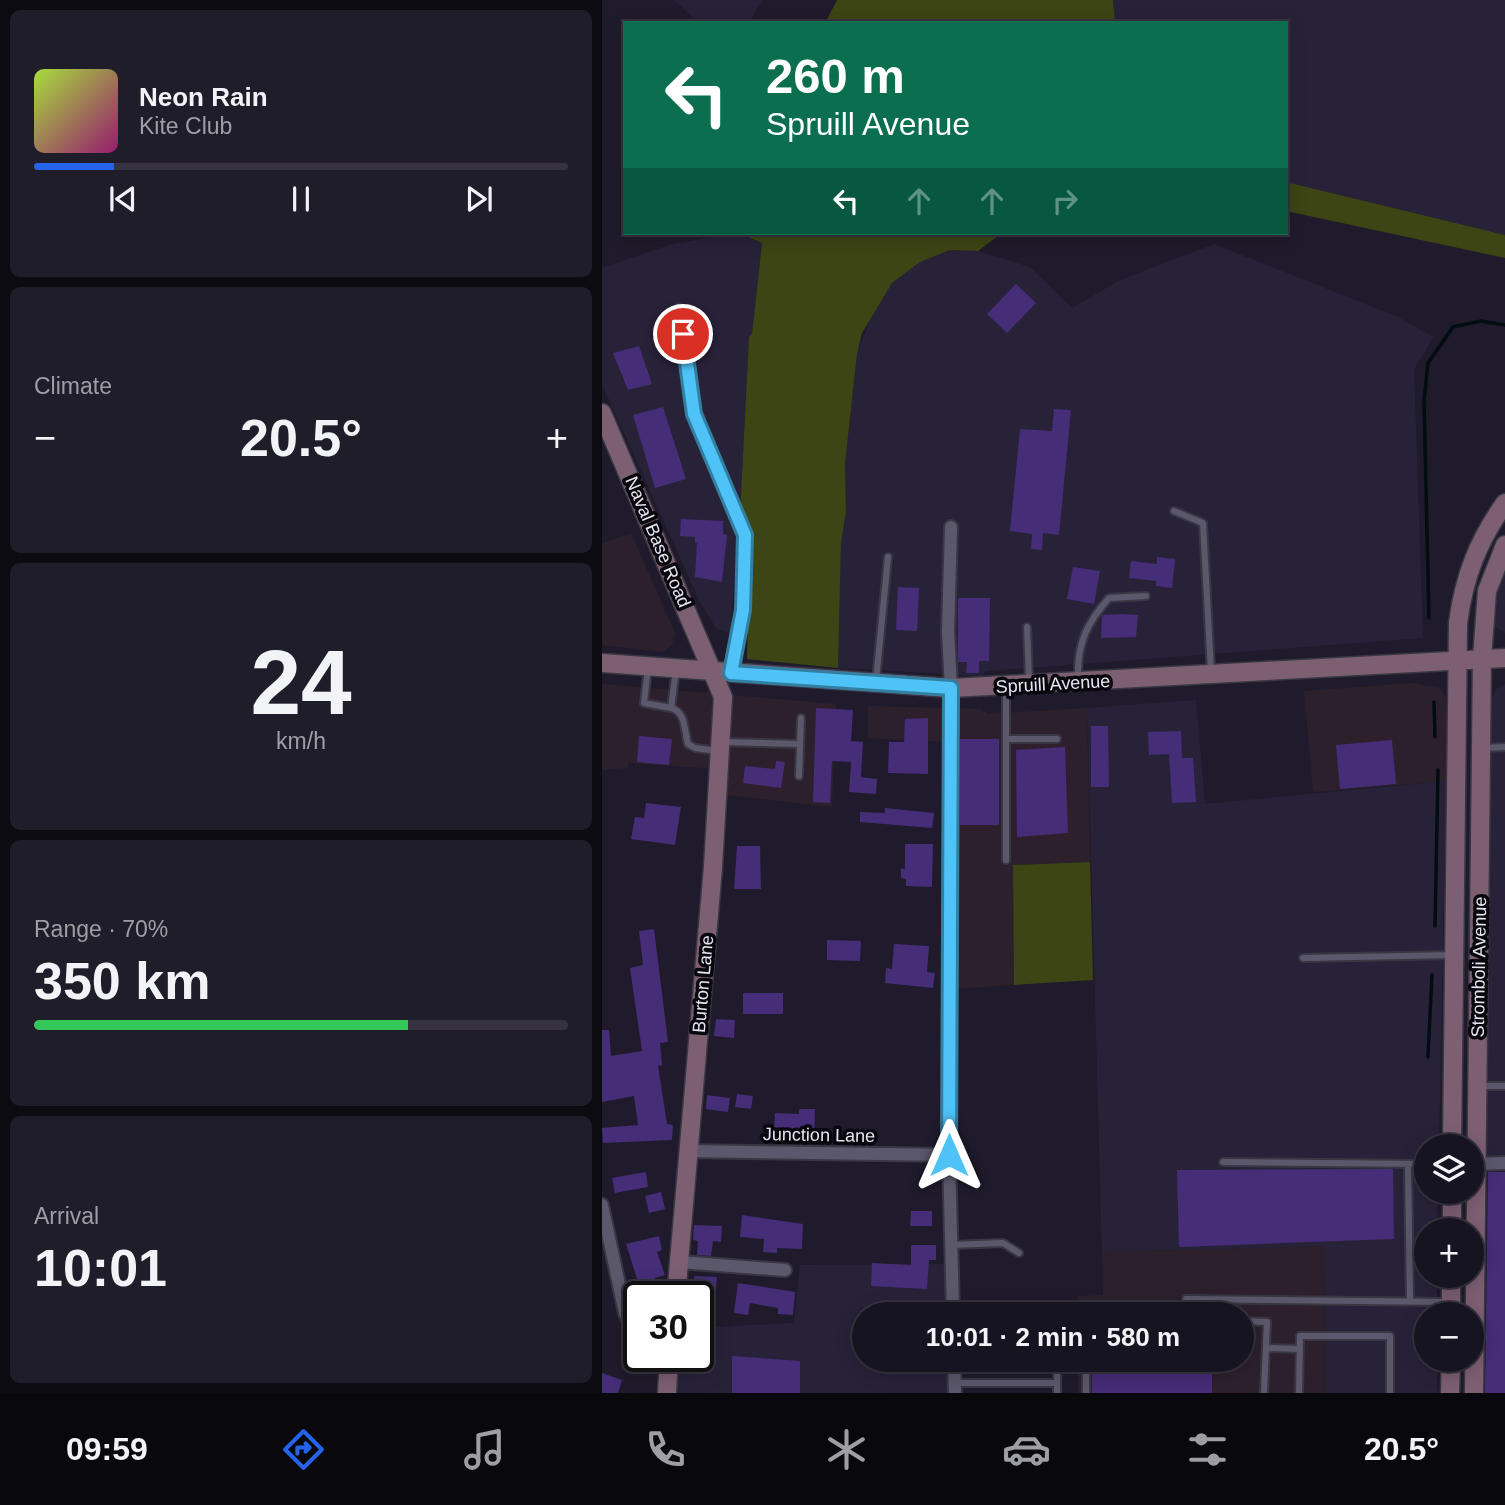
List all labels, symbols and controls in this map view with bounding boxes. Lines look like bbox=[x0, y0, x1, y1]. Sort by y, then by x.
icon: left bbox=[651, 49, 742, 140]
text: 260 m bbox=[766, 49, 905, 103]
text: Neon Rain bbox=[139, 82, 268, 112]
text: Spruill Avenue bbox=[766, 106, 970, 142]
text: Kite Club bbox=[139, 113, 232, 139]
icon: previous bbox=[104, 180, 142, 218]
icon: pause bbox=[282, 180, 320, 218]
icon: next bbox=[460, 180, 498, 218]
icon: left bbox=[827, 182, 865, 220]
icon: ahead bbox=[900, 182, 938, 220]
icon: ahead bbox=[973, 182, 1011, 220]
icon: right bbox=[1046, 182, 1084, 220]
pin bbox=[653, 304, 713, 364]
icon: arrive bbox=[664, 315, 702, 353]
text: Climate bbox=[34, 373, 112, 399]
text: 20.5° bbox=[240, 409, 362, 467]
text: − bbox=[34, 417, 56, 459]
text: + bbox=[546, 417, 568, 459]
street label: Naval Base Road bbox=[621, 474, 695, 610]
text: 24 bbox=[250, 632, 352, 733]
street label: Spruill Avenue bbox=[995, 671, 1111, 697]
text: km/h bbox=[276, 728, 326, 754]
street label: Stromboli Avenue bbox=[1468, 896, 1490, 1038]
text: Range · 70% bbox=[34, 916, 168, 942]
street label: Burton Lane bbox=[689, 934, 717, 1034]
text: 350 km bbox=[34, 952, 210, 1010]
position arrow bbox=[912, 1118, 986, 1192]
street label: Junction Lane bbox=[763, 1124, 875, 1146]
map controls bbox=[1414, 1134, 1484, 1372]
button: layers bbox=[1414, 1134, 1484, 1204]
text: Arrival bbox=[34, 1203, 99, 1229]
button: + bbox=[1414, 1218, 1484, 1288]
text: 10:01 bbox=[34, 1239, 167, 1297]
speed limit sign: 30 bbox=[623, 1281, 714, 1372]
button: − bbox=[1414, 1302, 1484, 1372]
text: 10:01 · 2 min · 580 m bbox=[926, 1322, 1180, 1352]
icon: directions bbox=[279, 1425, 328, 1474]
icon: music bbox=[460, 1425, 509, 1474]
icon: phone bbox=[641, 1425, 690, 1474]
icon: climate bbox=[822, 1425, 871, 1474]
icon: car bbox=[1002, 1425, 1051, 1474]
icon: filters bbox=[1183, 1425, 1232, 1474]
text: 09:59 bbox=[66, 1431, 148, 1467]
text: 20.5° bbox=[1364, 1431, 1439, 1467]

